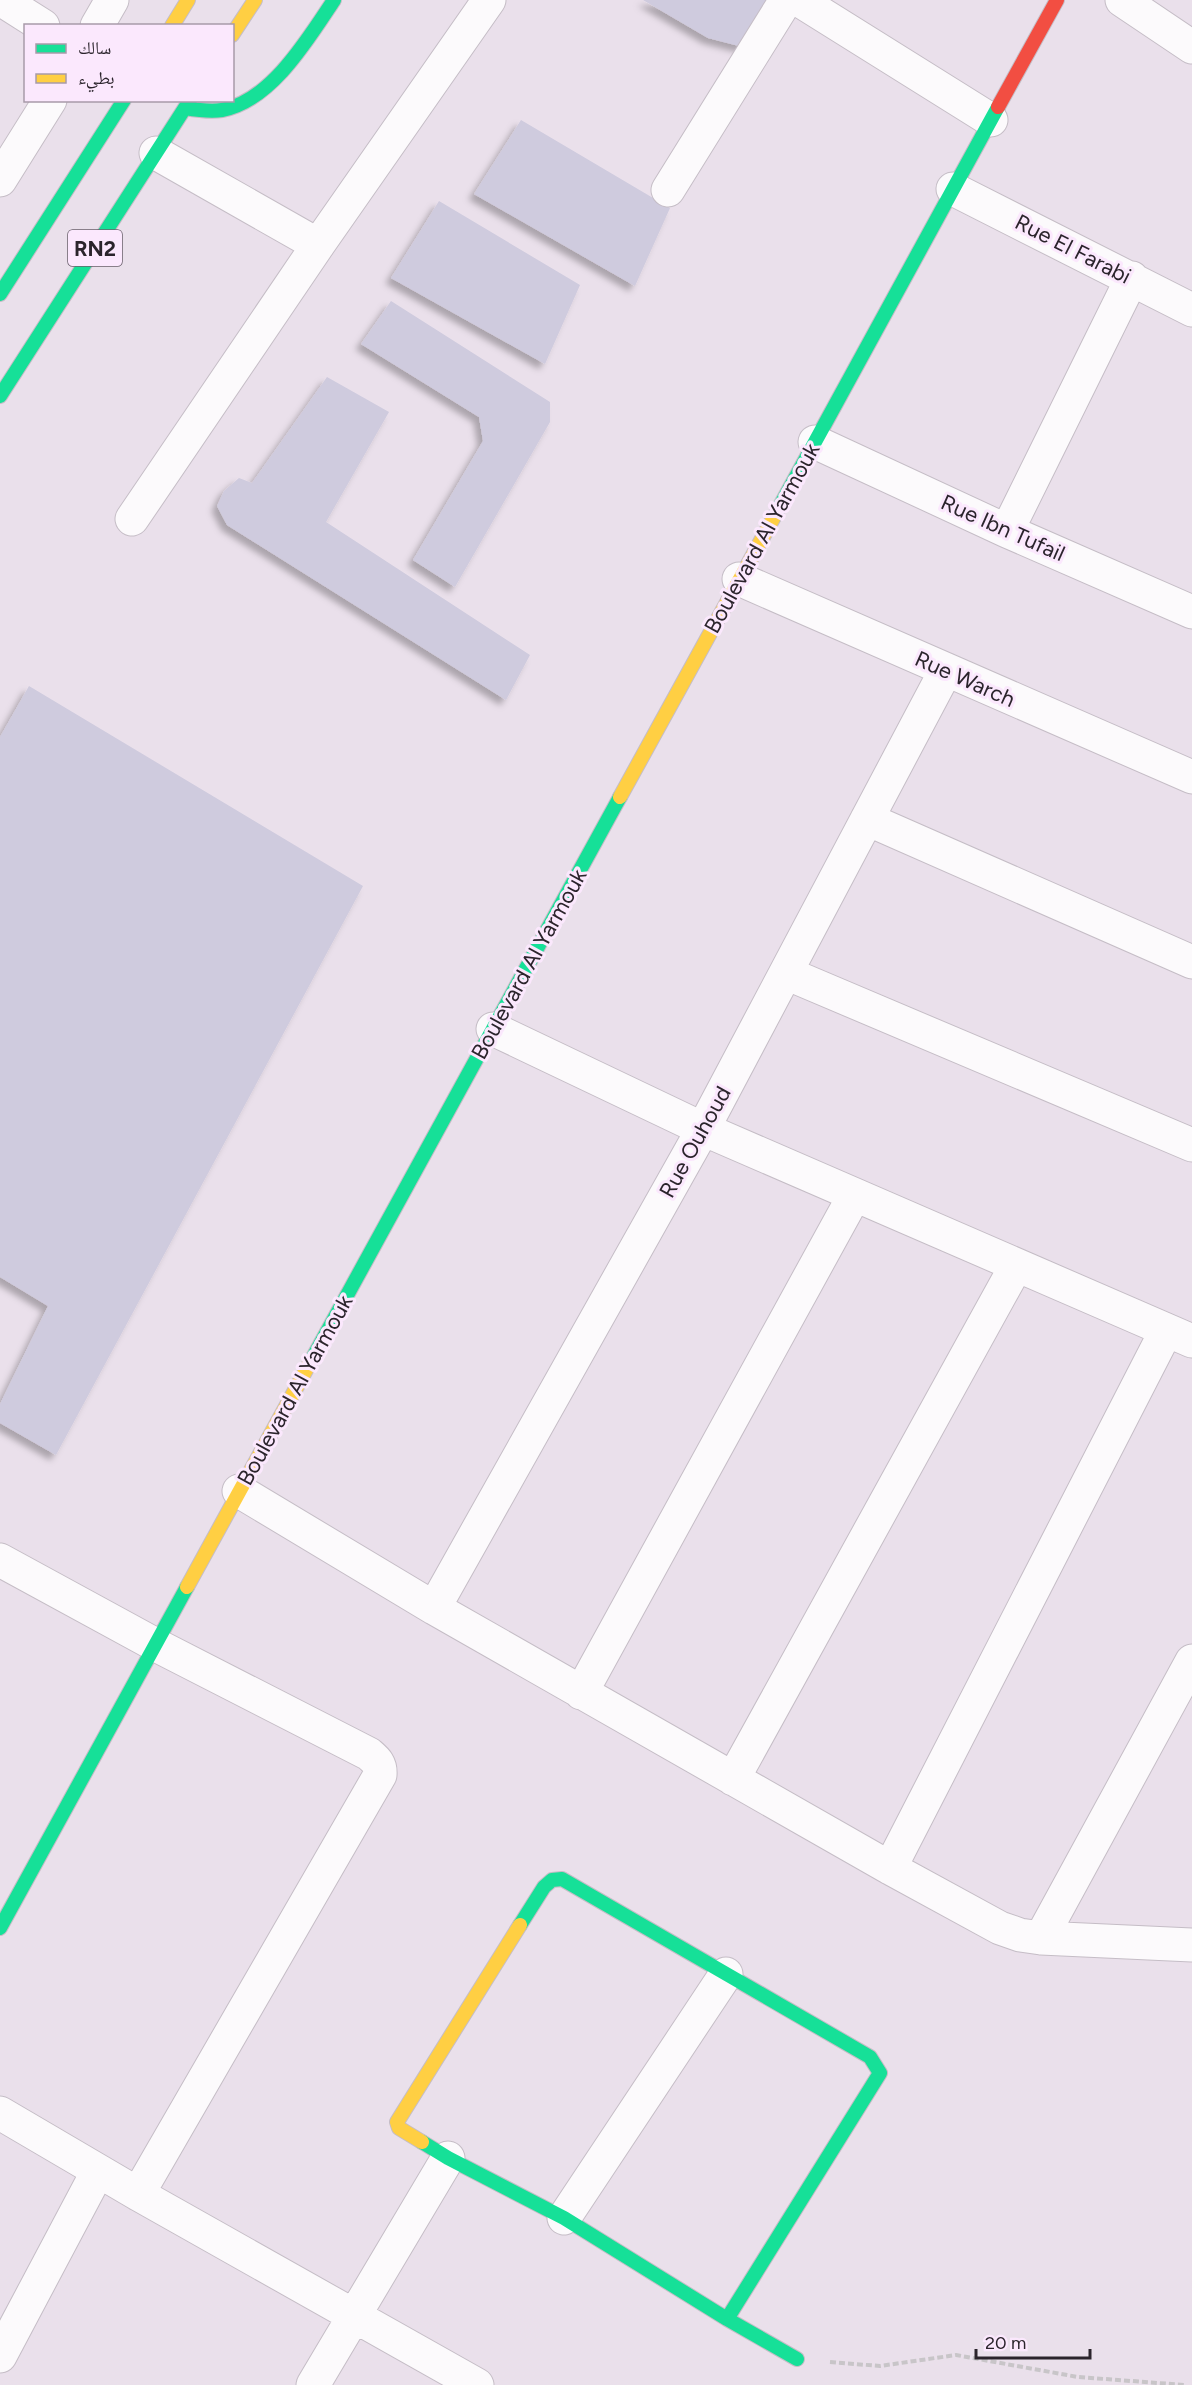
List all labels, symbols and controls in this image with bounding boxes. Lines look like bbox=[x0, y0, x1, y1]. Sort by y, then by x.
legend bbox=[24, 24, 234, 102]
text: سالك bbox=[78, 37, 111, 59]
text: بطيء bbox=[78, 67, 115, 93]
street label: Rue El Farabi bbox=[1011, 208, 1135, 290]
road number: RN2 bbox=[68, 230, 122, 266]
street label: Boulevard Al Yarmouk bbox=[698, 438, 826, 638]
street label: Rue Ibn Tufail bbox=[937, 489, 1069, 567]
street label: Rue Warch bbox=[911, 645, 1019, 713]
street label: Boulevard Al Yarmouk bbox=[465, 864, 593, 1064]
street label: Rue Ouhoud bbox=[653, 1082, 737, 1202]
street label: Boulevard Al Yarmouk bbox=[231, 1290, 359, 1490]
scale bar bbox=[976, 2322, 1090, 2360]
text: 20 m bbox=[985, 2332, 1026, 2354]

